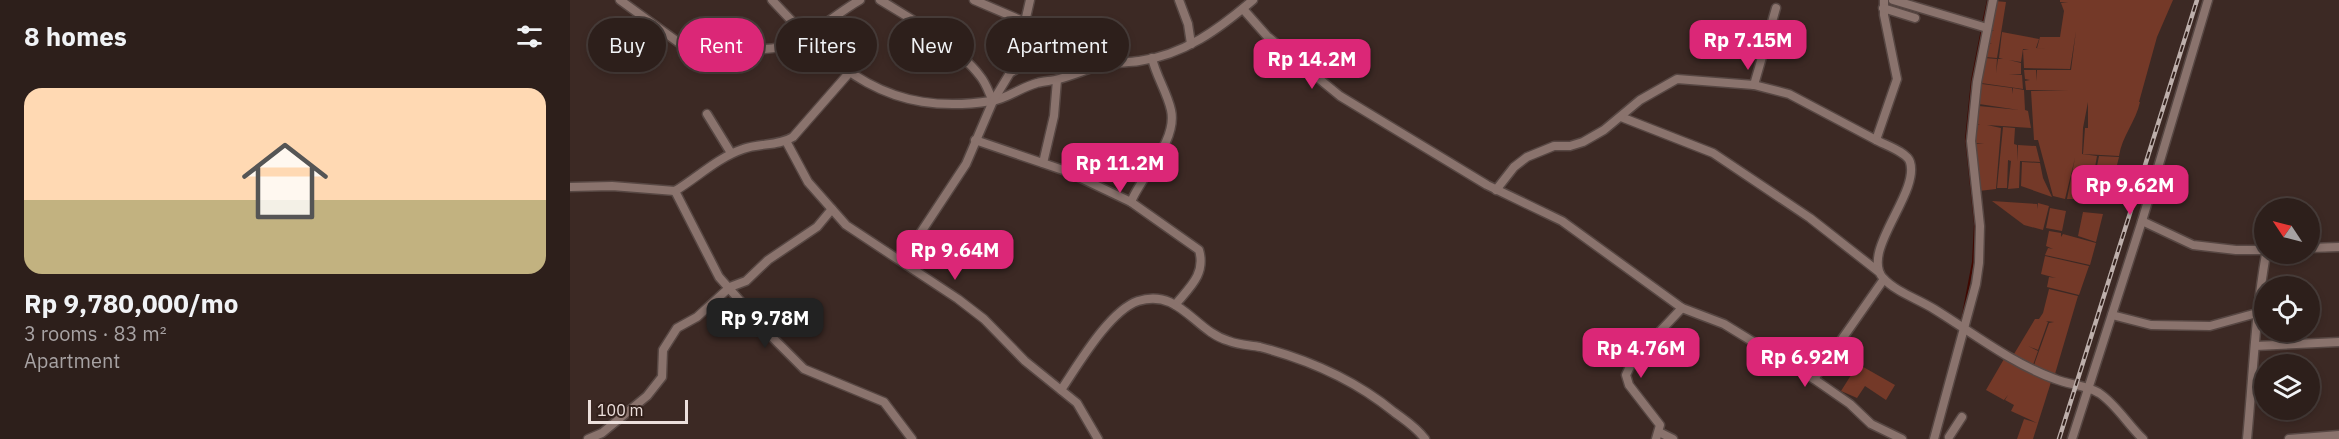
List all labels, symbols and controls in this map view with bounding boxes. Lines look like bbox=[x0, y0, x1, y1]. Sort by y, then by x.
chip: Buy bbox=[588, 18, 666, 72]
chip: Rent bbox=[678, 18, 764, 72]
chip: Filters bbox=[776, 18, 877, 72]
chip: New bbox=[889, 18, 974, 72]
chip: Apartment bbox=[986, 18, 1129, 72]
text: 8 homes bbox=[24, 19, 127, 53]
icon: filters bbox=[513, 20, 546, 53]
pin: Rp 7.15M bbox=[1686, 20, 1810, 71]
text: Rp 7.15M bbox=[1704, 26, 1792, 53]
pin: Rp 14.2M bbox=[1250, 39, 1374, 90]
text: Rp 14.2M bbox=[1268, 45, 1356, 72]
icon: home bbox=[231, 127, 339, 235]
pin: Rp 11.2M bbox=[1058, 143, 1182, 194]
text: Rp 11.2M bbox=[1076, 149, 1164, 176]
pin: Rp 9.62M bbox=[2068, 165, 2192, 216]
text: Rp 9.62M bbox=[2086, 171, 2174, 198]
north arrow bbox=[2254, 198, 2320, 264]
map controls bbox=[2254, 198, 2320, 420]
pin: Rp 9.64M bbox=[893, 230, 1017, 281]
text: Rp 9.64M bbox=[911, 236, 999, 263]
button: locate bbox=[2254, 276, 2320, 342]
text: Rp 9,780,000/mo bbox=[24, 286, 238, 320]
pin: Rp 9.78M bbox=[703, 298, 827, 349]
text: Rp 9.78M bbox=[721, 304, 809, 331]
text: 3 rooms · 83 m² bbox=[24, 320, 167, 347]
pin: Rp 4.76M bbox=[1579, 328, 1703, 379]
text: Rp 4.76M bbox=[1597, 334, 1685, 361]
pin: Rp 6.92M bbox=[1743, 337, 1867, 388]
text: Rp 6.92M bbox=[1761, 343, 1849, 370]
text: Apartment bbox=[24, 347, 120, 374]
button: layers bbox=[2254, 354, 2320, 420]
scale bar bbox=[588, 397, 688, 424]
text: 100 m bbox=[597, 400, 644, 420]

